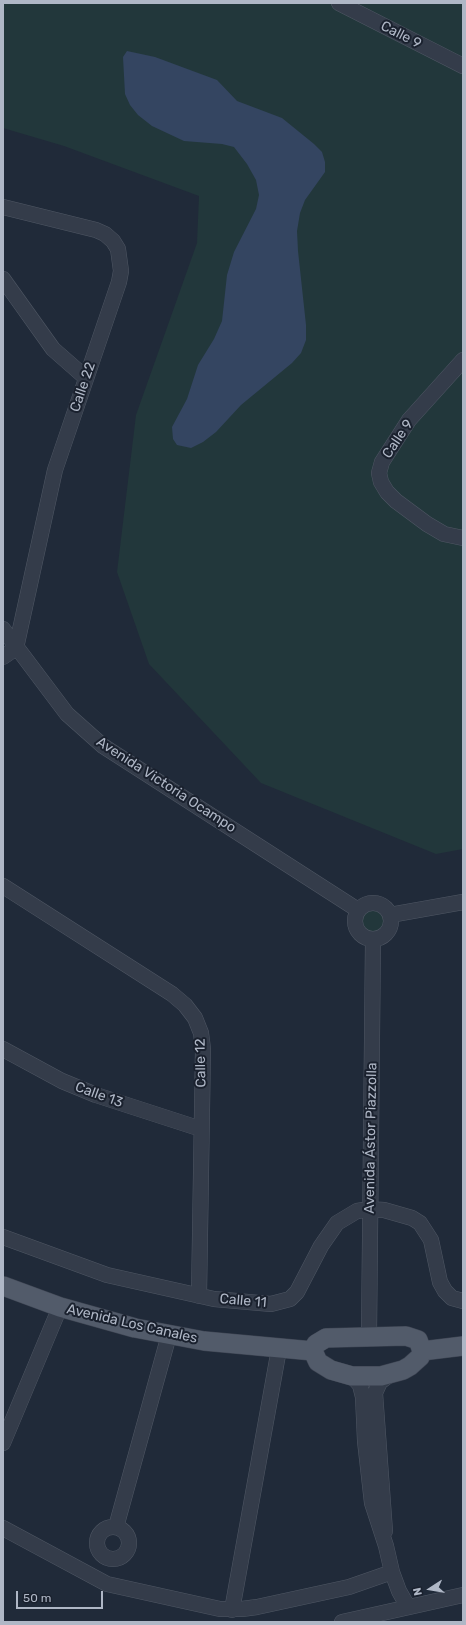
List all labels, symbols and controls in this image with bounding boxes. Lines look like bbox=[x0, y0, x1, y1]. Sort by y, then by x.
street label: Calle 9 bbox=[378, 18, 424, 52]
street label: Calle 22 bbox=[67, 360, 99, 414]
street label: Calle 9 bbox=[379, 416, 417, 462]
street label: Avenida Victoria Ocampo bbox=[93, 734, 239, 836]
street label: Calle 12 bbox=[192, 1038, 210, 1088]
street label: Avenida Ástor Piazzolla bbox=[361, 1062, 381, 1214]
street label: Calle 13 bbox=[73, 1079, 125, 1111]
street label: Calle 11 bbox=[219, 1291, 267, 1311]
street label: Avenida Los Canales bbox=[65, 1301, 199, 1347]
north arrow bbox=[410, 1569, 450, 1609]
scale bar bbox=[18, 1583, 105, 1609]
text: N bbox=[411, 1586, 425, 1597]
text: 50 m bbox=[23, 1591, 51, 1605]

